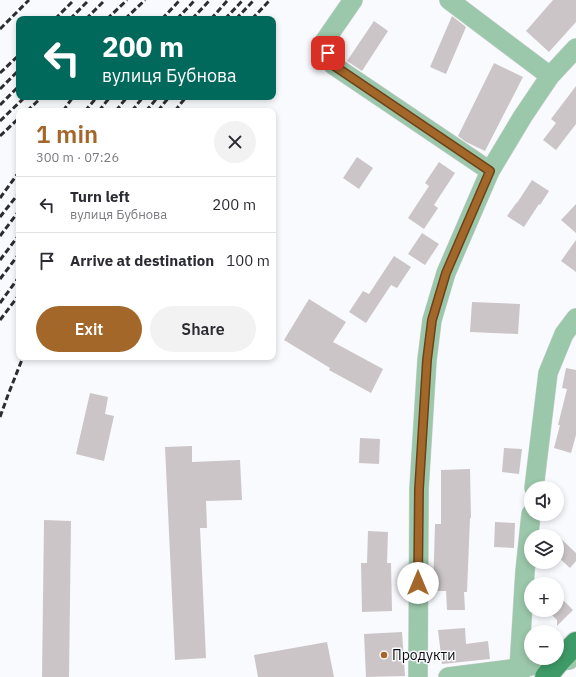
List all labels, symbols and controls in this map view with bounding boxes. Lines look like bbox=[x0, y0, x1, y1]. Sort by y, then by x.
text: 200 m bbox=[102, 28, 184, 65]
icon: left bbox=[36, 32, 88, 84]
pin bbox=[311, 36, 345, 70]
icon: arrive bbox=[317, 42, 339, 64]
text: вулиця Бубнова bbox=[102, 64, 237, 87]
text: 1 min bbox=[36, 118, 98, 150]
button: close bbox=[214, 121, 256, 163]
text: 300 m · 07:26 bbox=[36, 149, 119, 166]
text: Turn left bbox=[70, 187, 130, 206]
icon: left bbox=[36, 194, 58, 216]
text: 200 m bbox=[212, 195, 256, 214]
text: вулиця Бубнова bbox=[70, 206, 167, 223]
icon: arrive bbox=[36, 250, 58, 272]
text: Arrive at destination bbox=[70, 251, 214, 270]
text: 100 m bbox=[226, 251, 270, 270]
button: Exit bbox=[36, 306, 142, 352]
button: Share bbox=[150, 306, 256, 352]
map controls bbox=[524, 481, 564, 665]
button: sound bbox=[524, 481, 564, 521]
button: layers bbox=[524, 529, 564, 569]
position arrow bbox=[397, 562, 439, 604]
button: + bbox=[524, 577, 564, 617]
button: − bbox=[524, 625, 564, 665]
place label: Продукти bbox=[392, 646, 455, 664]
marker: Продукти bbox=[379, 650, 389, 660]

